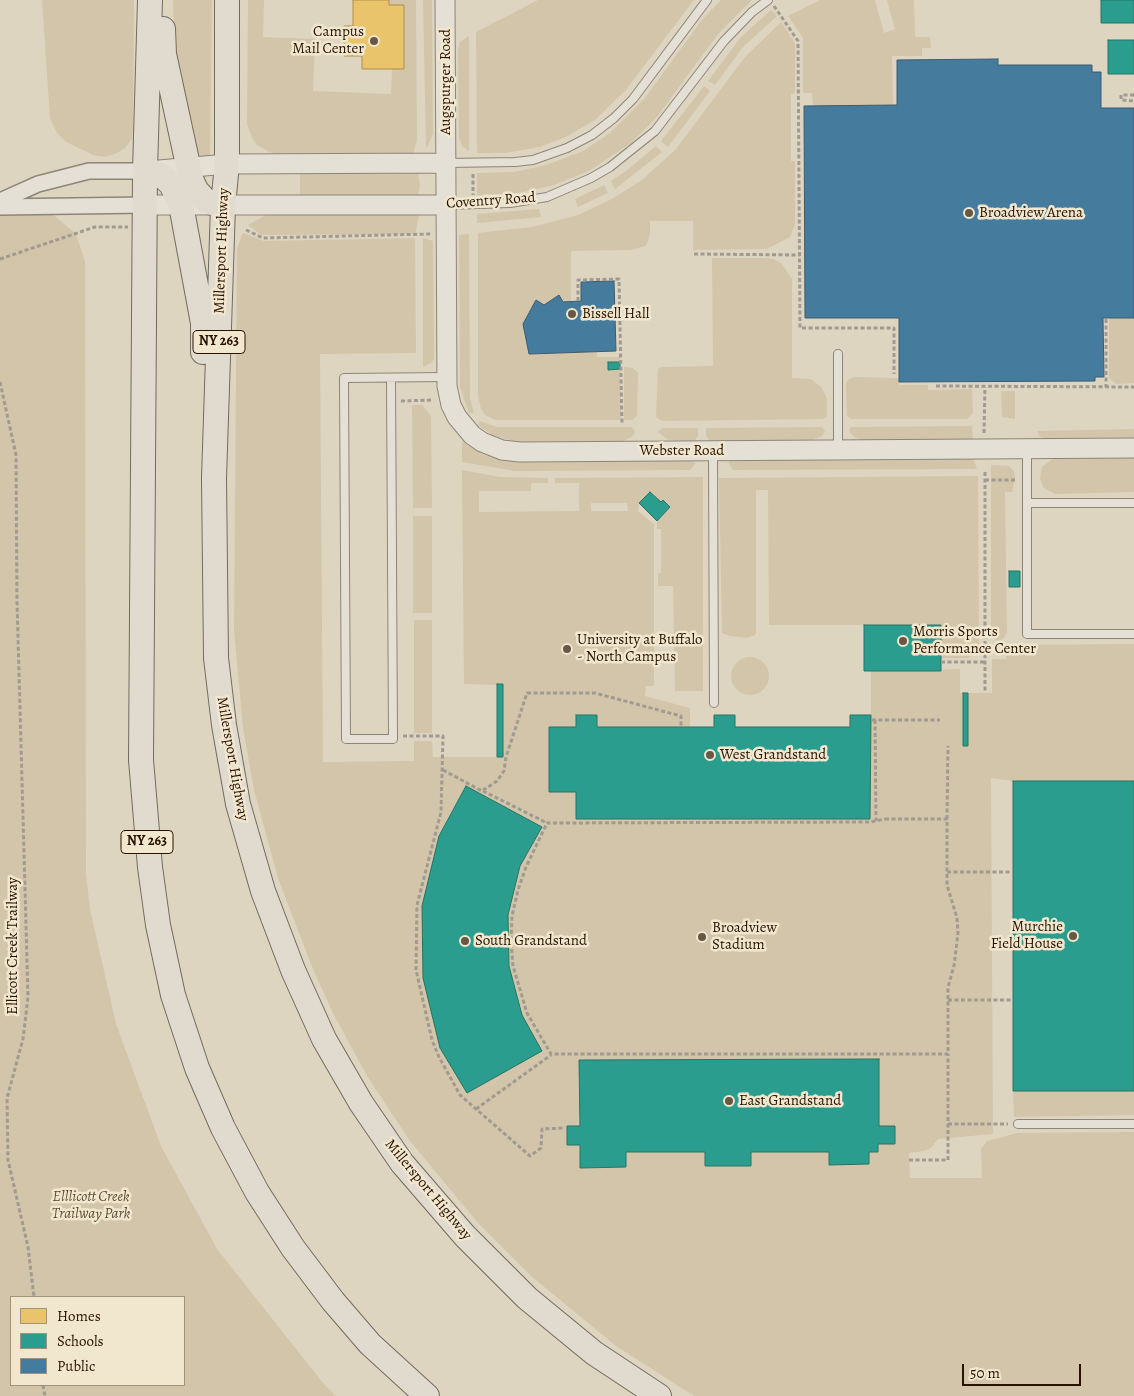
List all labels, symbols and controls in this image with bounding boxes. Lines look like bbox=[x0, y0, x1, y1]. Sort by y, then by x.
place label: Campus Mail Center bbox=[292, 23, 364, 58]
street label: Augspurger Road bbox=[437, 29, 455, 135]
marker: Campus Mail Center bbox=[368, 35, 380, 47]
street label: Millersport Highway bbox=[211, 188, 233, 314]
street label: Coventry Road bbox=[446, 189, 536, 213]
place label: Broadview Arena bbox=[979, 204, 1083, 222]
marker: Broadview Arena bbox=[963, 207, 975, 219]
place label: Bissell Hall bbox=[582, 305, 649, 323]
marker: Bissell Hall bbox=[566, 308, 578, 320]
road number: NY 263 bbox=[193, 331, 245, 354]
street label: Webster Road bbox=[640, 442, 724, 460]
place label: Morris Sports Performance Center bbox=[913, 623, 1036, 658]
place label: University at Buffalo - North Campus bbox=[577, 631, 703, 666]
marker: Morris Sports Performance Center bbox=[897, 635, 909, 647]
marker: University at Buffalo - North Campus bbox=[561, 643, 573, 655]
street label: Millersport Highway bbox=[212, 695, 252, 823]
place label: West Grandstand bbox=[720, 746, 826, 764]
marker: West Grandstand bbox=[704, 749, 716, 761]
road number: NY 263 bbox=[121, 830, 173, 854]
street label: Ellicott Creek Trailway bbox=[4, 877, 22, 1015]
place label: Murchie Field House bbox=[991, 918, 1063, 953]
place label: Broadview Stadium bbox=[712, 919, 777, 954]
marker: Murchie Field House bbox=[1067, 930, 1079, 942]
marker: Broadview Stadium bbox=[696, 931, 708, 943]
place label: South Grandstand bbox=[475, 932, 587, 950]
marker: South Grandstand bbox=[459, 935, 471, 947]
place label: East Grandstand bbox=[739, 1092, 841, 1110]
marker: East Grandstand bbox=[723, 1095, 735, 1107]
street label: Millersport Highway bbox=[381, 1136, 475, 1244]
park label: Elllicott Creek Trailway Park bbox=[52, 1188, 130, 1223]
legend bbox=[10, 1296, 185, 1386]
text: Homes bbox=[57, 1306, 101, 1326]
text: Schools bbox=[57, 1331, 104, 1351]
scale bar bbox=[964, 1354, 1083, 1386]
text: Public bbox=[57, 1356, 95, 1376]
text: 50 m bbox=[970, 1363, 1000, 1383]

